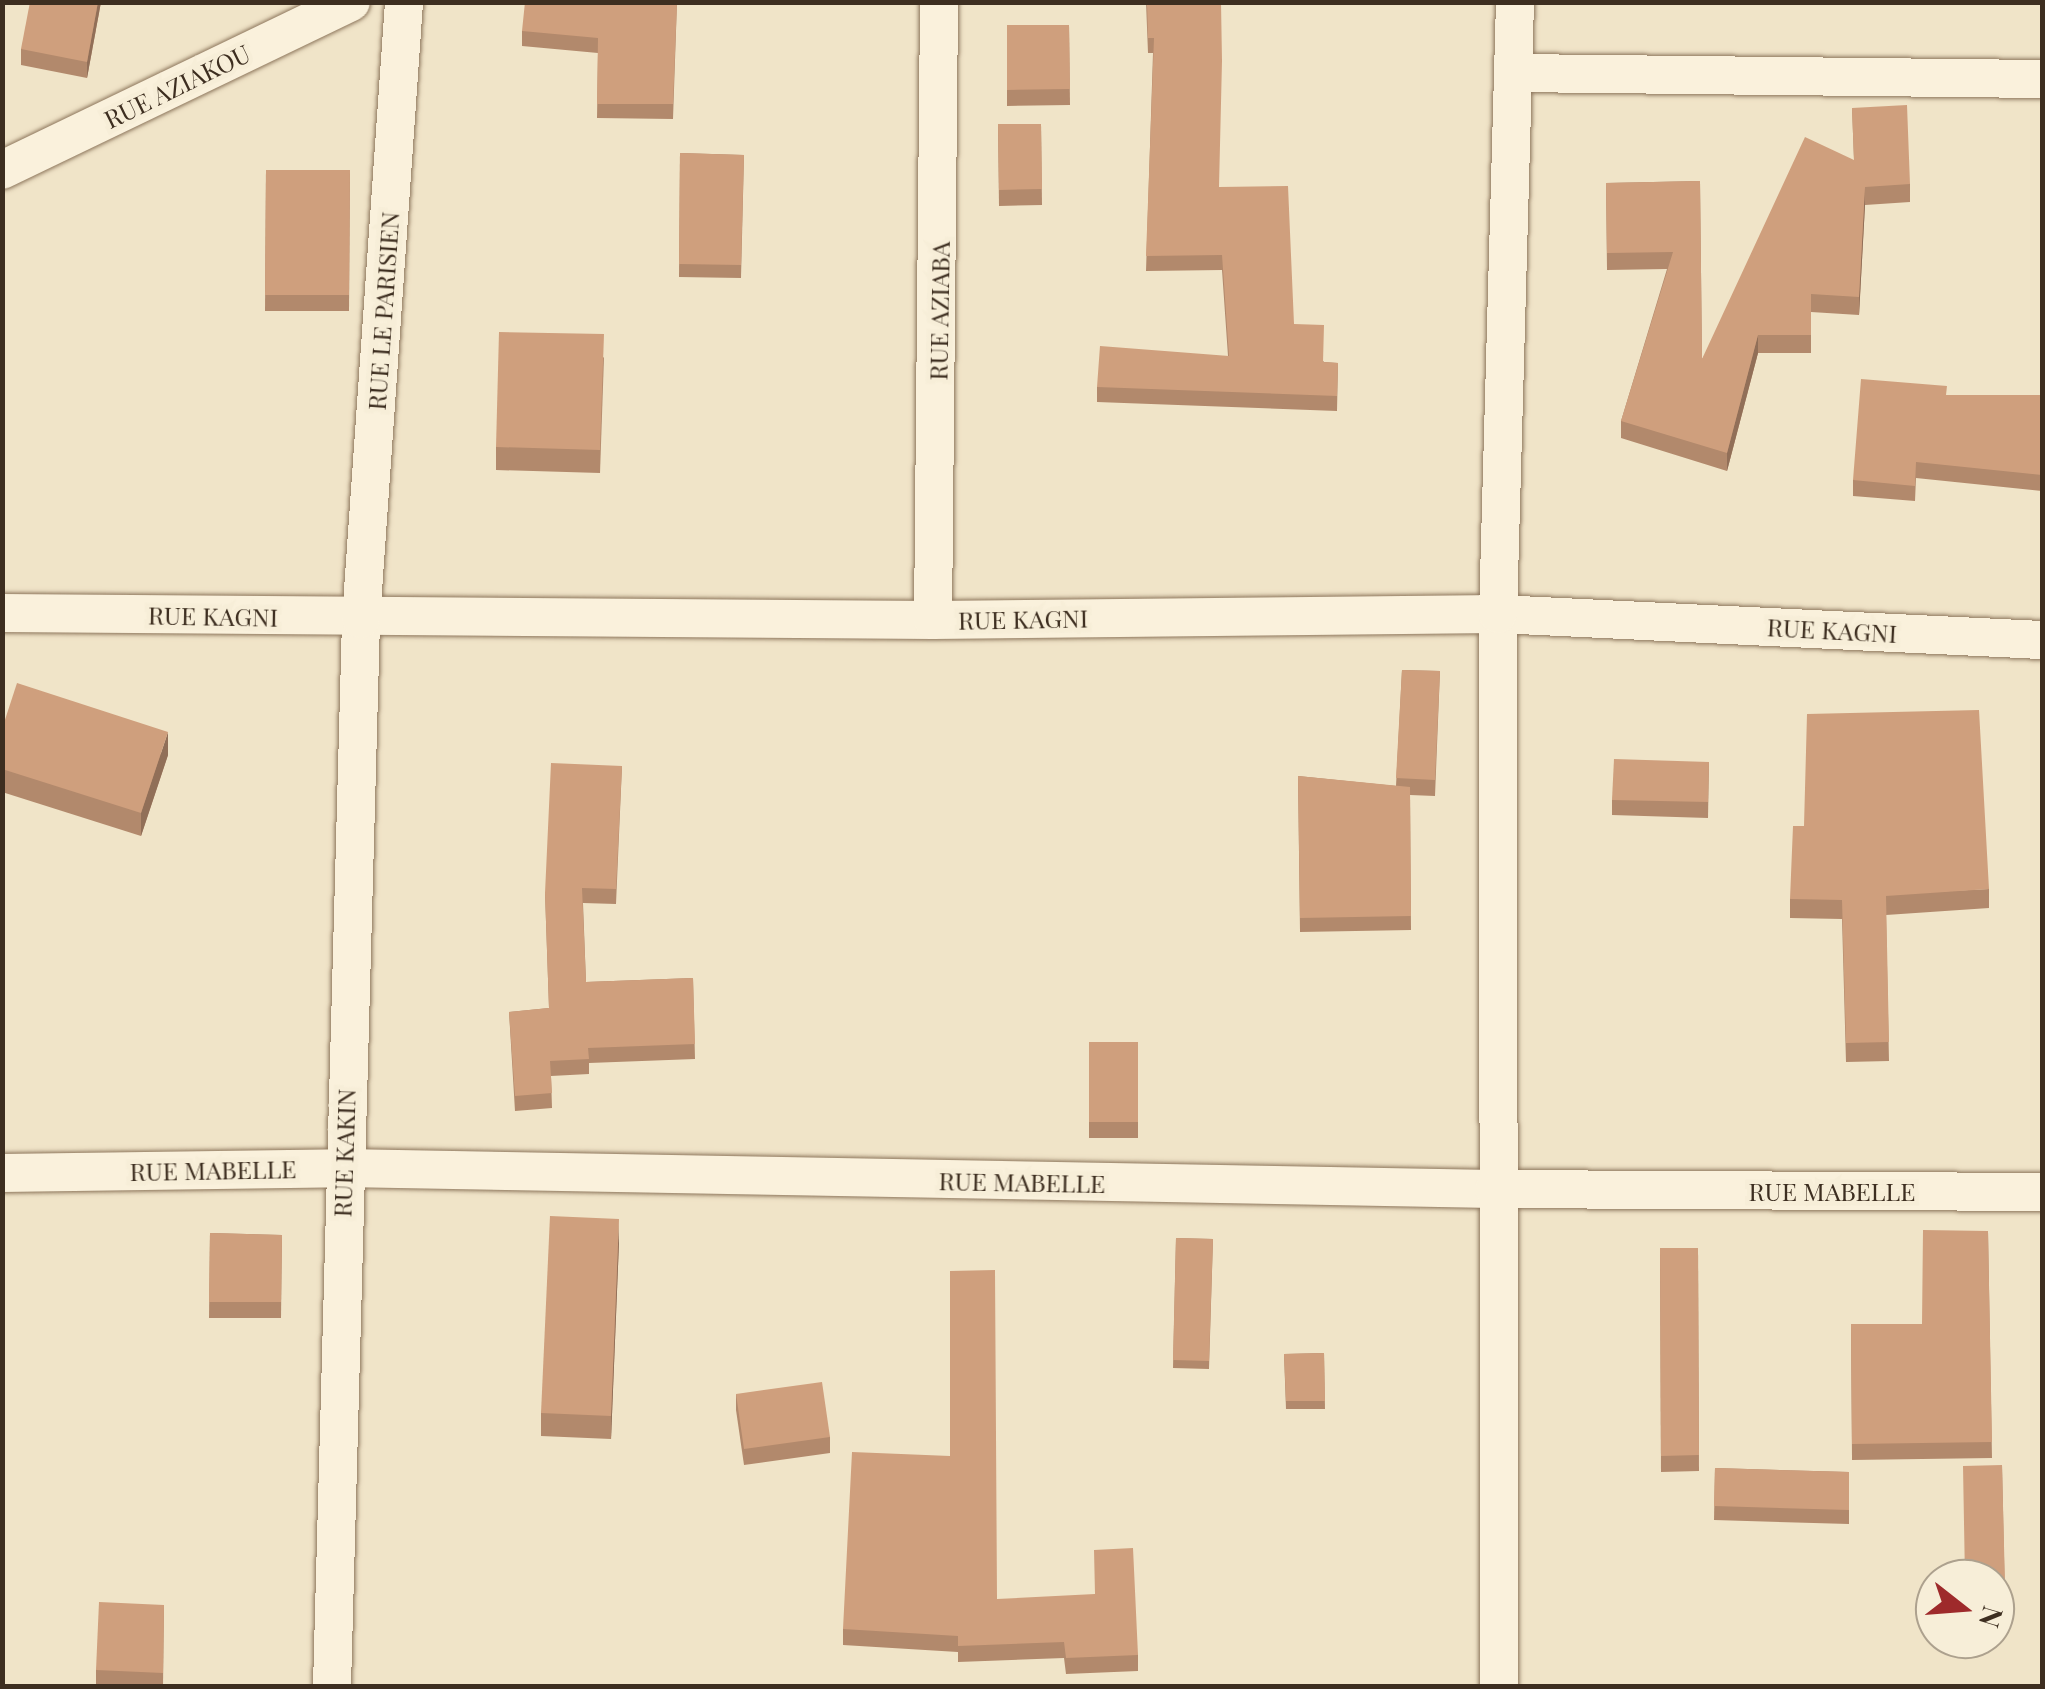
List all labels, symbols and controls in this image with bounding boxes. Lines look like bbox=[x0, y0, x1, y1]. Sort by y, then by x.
street label: RUE AZIAKOU bbox=[99, 38, 255, 134]
street label: RUE LE PARISIEN bbox=[361, 211, 405, 411]
street label: RUE AZIABA bbox=[923, 241, 955, 381]
street label: RUE KAGNI bbox=[148, 600, 278, 632]
street label: RUE KAGNI bbox=[958, 603, 1088, 635]
street label: RUE KAGNI bbox=[1766, 612, 1898, 648]
street label: RUE KAKIN bbox=[327, 1088, 361, 1218]
street label: RUE MABELLE bbox=[129, 1154, 297, 1186]
street label: RUE MABELLE bbox=[938, 1166, 1106, 1198]
street label: RUE MABELLE bbox=[1749, 1176, 1915, 1206]
north arrow bbox=[1915, 1559, 2015, 1659]
text: N bbox=[1972, 1602, 2013, 1632]

